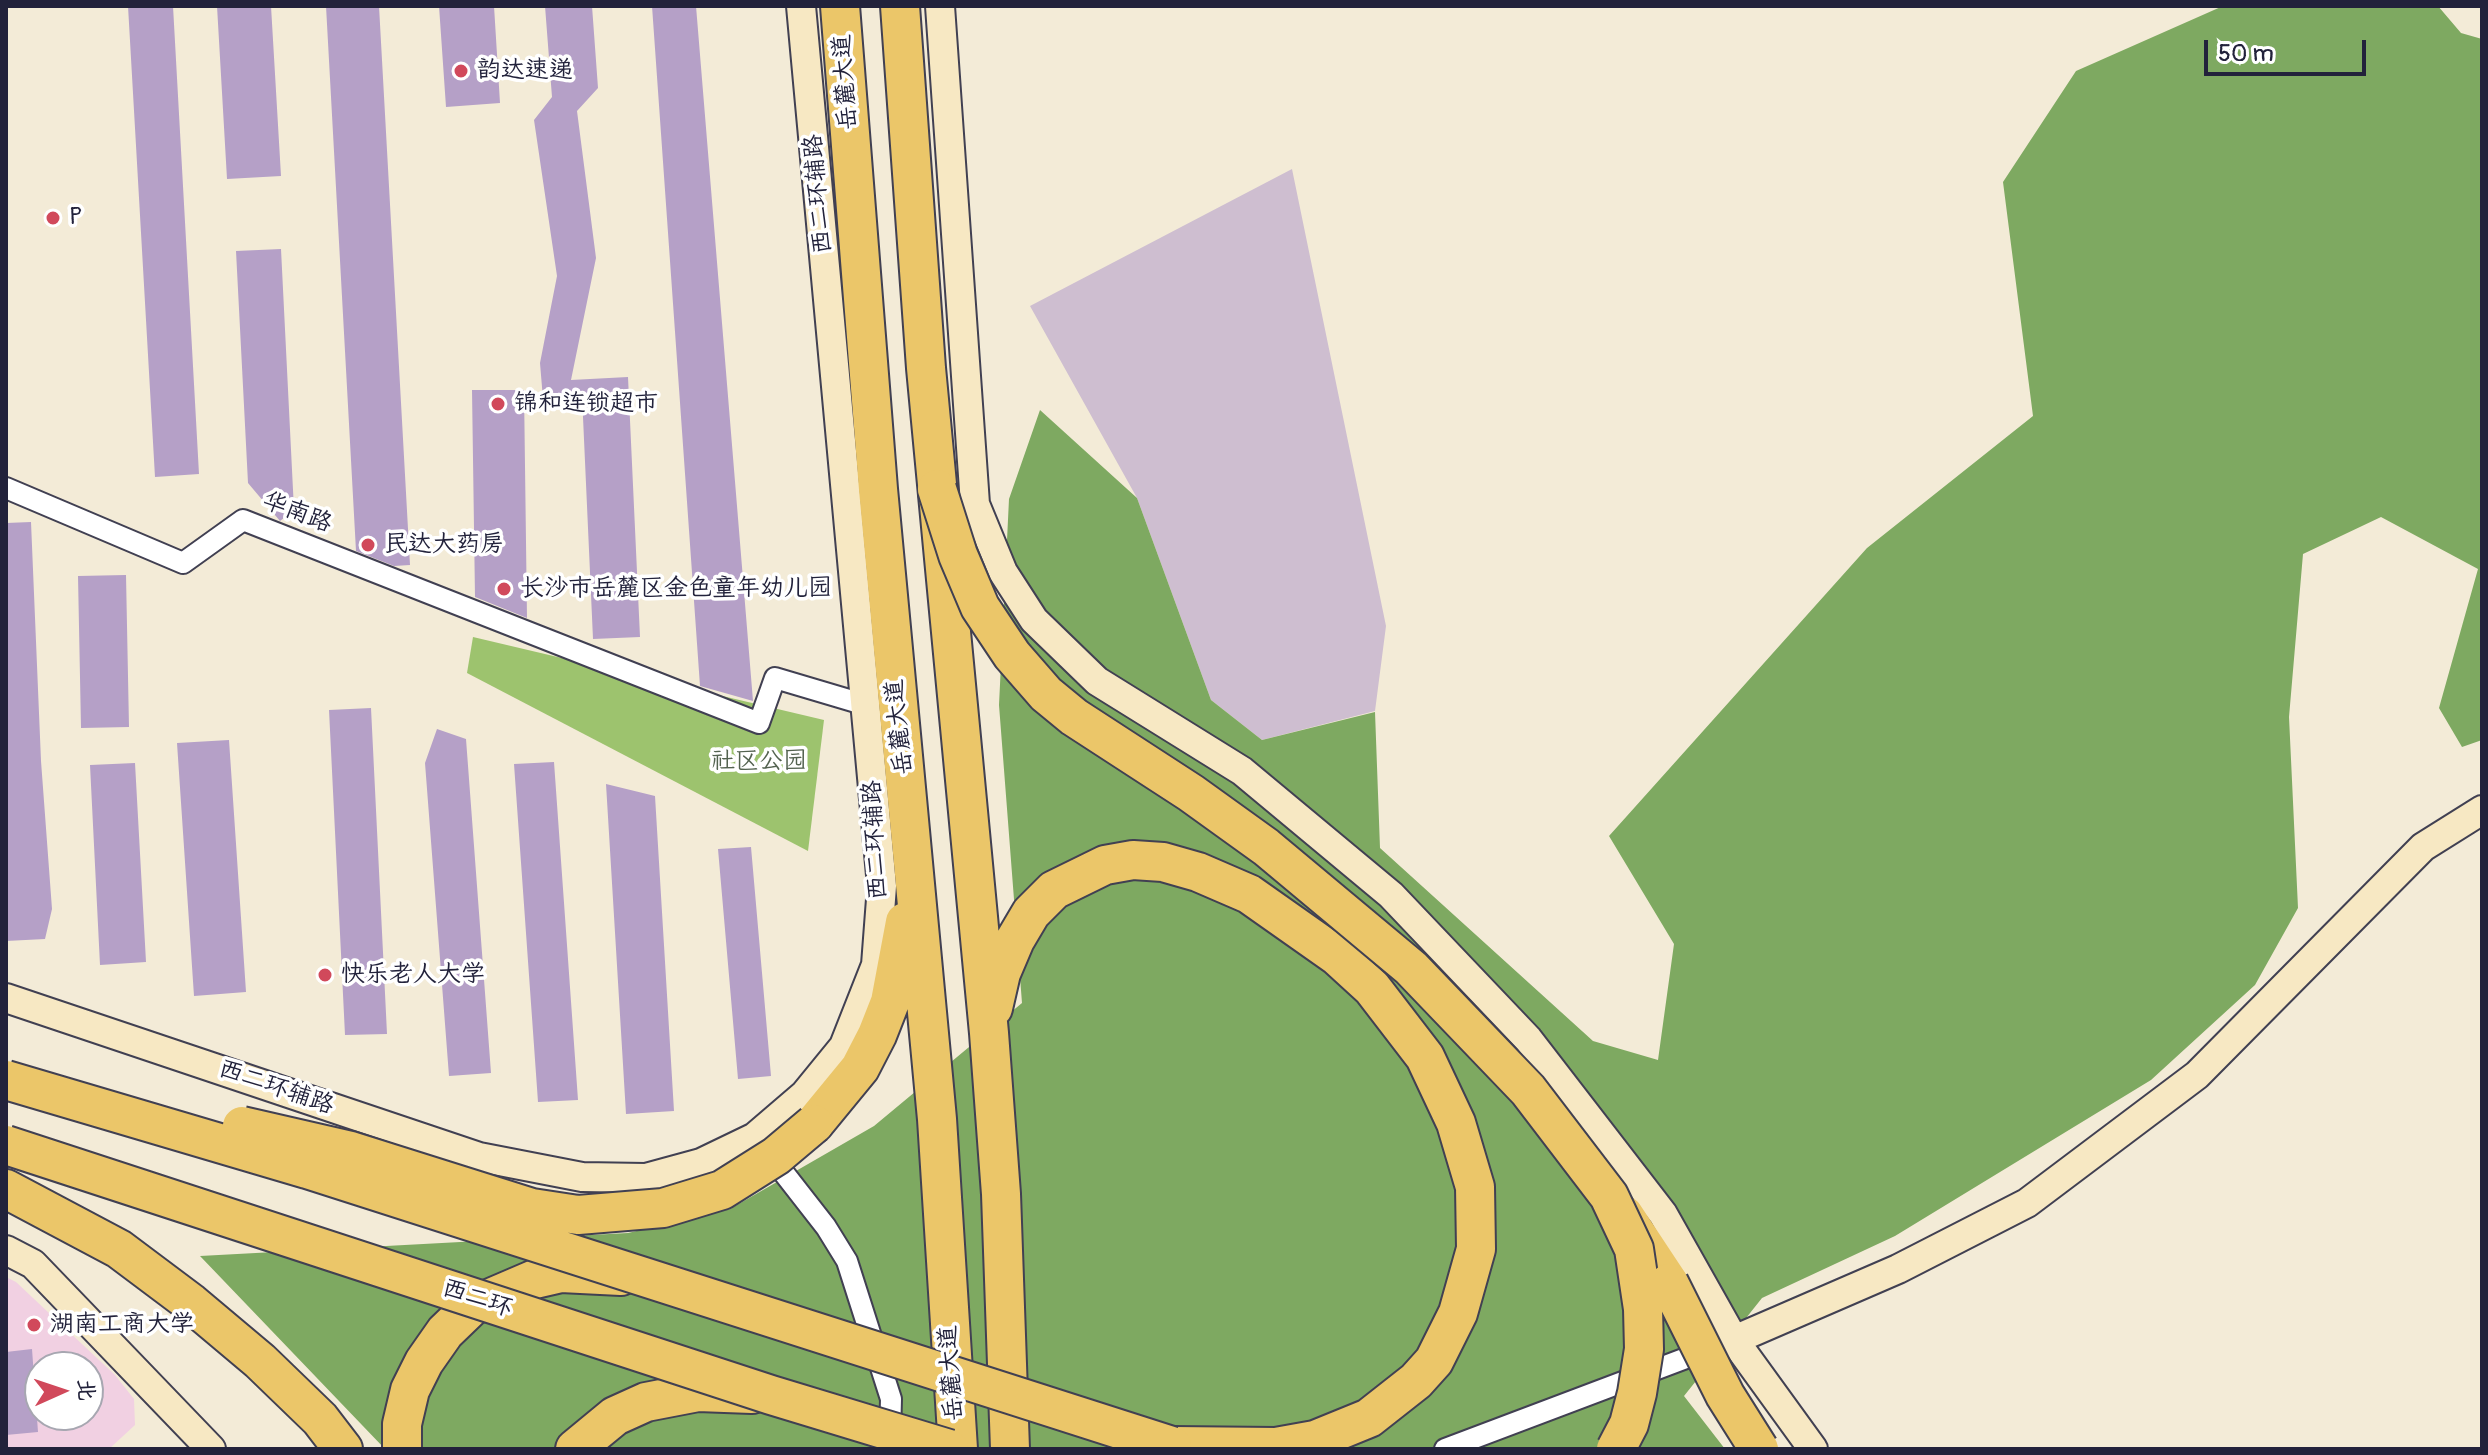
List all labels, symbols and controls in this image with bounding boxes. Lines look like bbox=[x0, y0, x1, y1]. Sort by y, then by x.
scale bar bbox=[2208, 24, 2370, 74]
street label: 岳麓大道 bbox=[828, 33, 864, 131]
text: 50 m bbox=[2218, 39, 2274, 68]
place label: 韵达速递 bbox=[477, 57, 573, 85]
marker: 韵达速递 bbox=[452, 62, 470, 80]
street label: 西二环辅路 bbox=[799, 133, 839, 255]
place label: P bbox=[69, 204, 82, 232]
marker: P bbox=[44, 209, 62, 227]
place label: 锦和连锁超市 bbox=[514, 390, 658, 418]
marker: 锦和连锁超市 bbox=[489, 395, 507, 413]
street label: 华南路 bbox=[258, 487, 336, 539]
place label: 民达大药房 bbox=[384, 531, 504, 559]
marker: 民达大药房 bbox=[359, 536, 377, 554]
place label: 长沙市岳麓区金色童年幼儿园 bbox=[520, 575, 832, 603]
marker: 长沙市岳麓区金色童年幼儿园 bbox=[495, 580, 513, 598]
street label: 岳麓大道 bbox=[881, 678, 919, 776]
park label: 社区公园 bbox=[711, 748, 807, 776]
street label: 西二环辅路 bbox=[858, 779, 894, 901]
place label: 快乐老人大学 bbox=[341, 961, 485, 989]
marker: 快乐老人大学 bbox=[316, 966, 334, 984]
street label: 西二环辅路 bbox=[215, 1055, 337, 1121]
street label: 西二环 bbox=[438, 1274, 516, 1324]
place label: 湖南工商大学 bbox=[50, 1311, 194, 1339]
marker: 湖南工商大学 bbox=[25, 1316, 43, 1334]
street label: 岳麓大道 bbox=[934, 1324, 970, 1422]
north arrow bbox=[24, 1351, 104, 1431]
text: 北 bbox=[71, 1378, 101, 1402]

